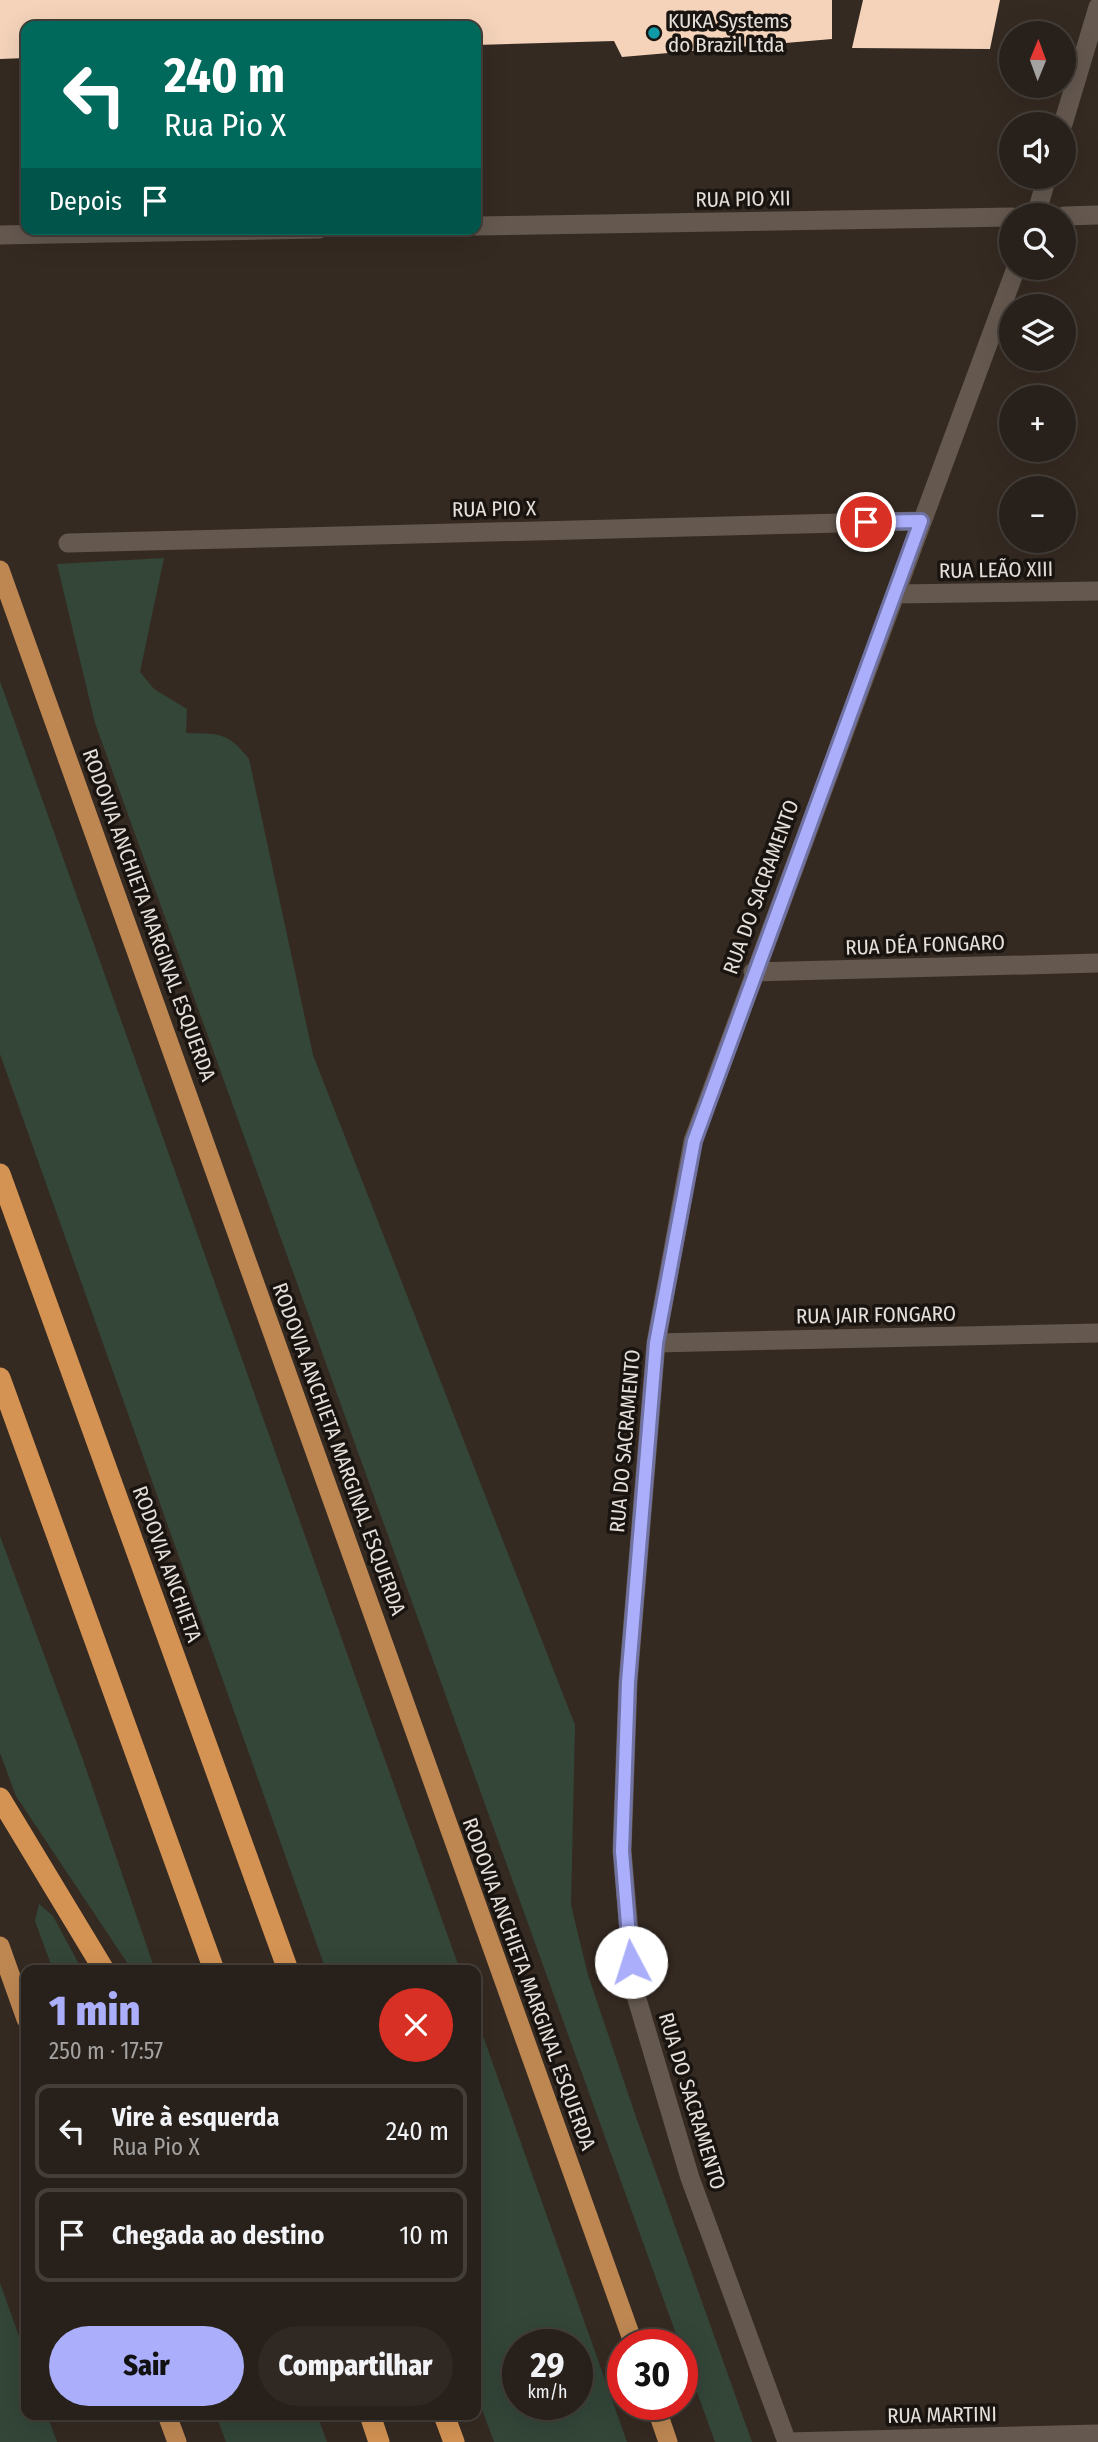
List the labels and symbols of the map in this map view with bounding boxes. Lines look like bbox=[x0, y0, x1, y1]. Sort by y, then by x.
place label: KUKA Systems do Brazil Ltda bbox=[668, 8, 789, 58]
north arrow bbox=[999, 21, 1076, 98]
marker: KUKA Systems do Brazil Ltda bbox=[646, 25, 662, 41]
street label: RUA PIO XII bbox=[695, 185, 791, 213]
pin bbox=[836, 492, 896, 552]
street label: RUA PIO X bbox=[452, 495, 537, 523]
street label: RUA LEÃO XIII bbox=[939, 556, 1053, 584]
street label: RODOVIA ANCHIETA MARGINAL ESQUERDA bbox=[77, 745, 221, 1085]
street label: RUA DO SACRAMENTO bbox=[717, 796, 805, 978]
street label: RUA DÉA FONGARO bbox=[845, 929, 1005, 961]
street label: RODOVIA ANCHIETA MARGINAL ESQUERDA bbox=[267, 1279, 411, 1619]
street label: RUA JAIR FONGARO bbox=[796, 1301, 956, 1329]
street label: RUA DO SACRAMENTO bbox=[604, 1348, 646, 1534]
street label: RODOVIA ANCHIETA bbox=[127, 1482, 207, 1646]
street label: RODOVIA ANCHIETA MARGINAL ESQUERDA bbox=[457, 1814, 601, 2154]
position arrow bbox=[594, 1925, 668, 1999]
street label: RUA DO SACRAMENTO bbox=[653, 2009, 731, 2193]
speed limit sign: 30 bbox=[607, 2329, 698, 2420]
street label: RUA MARTINI bbox=[887, 2401, 997, 2429]

